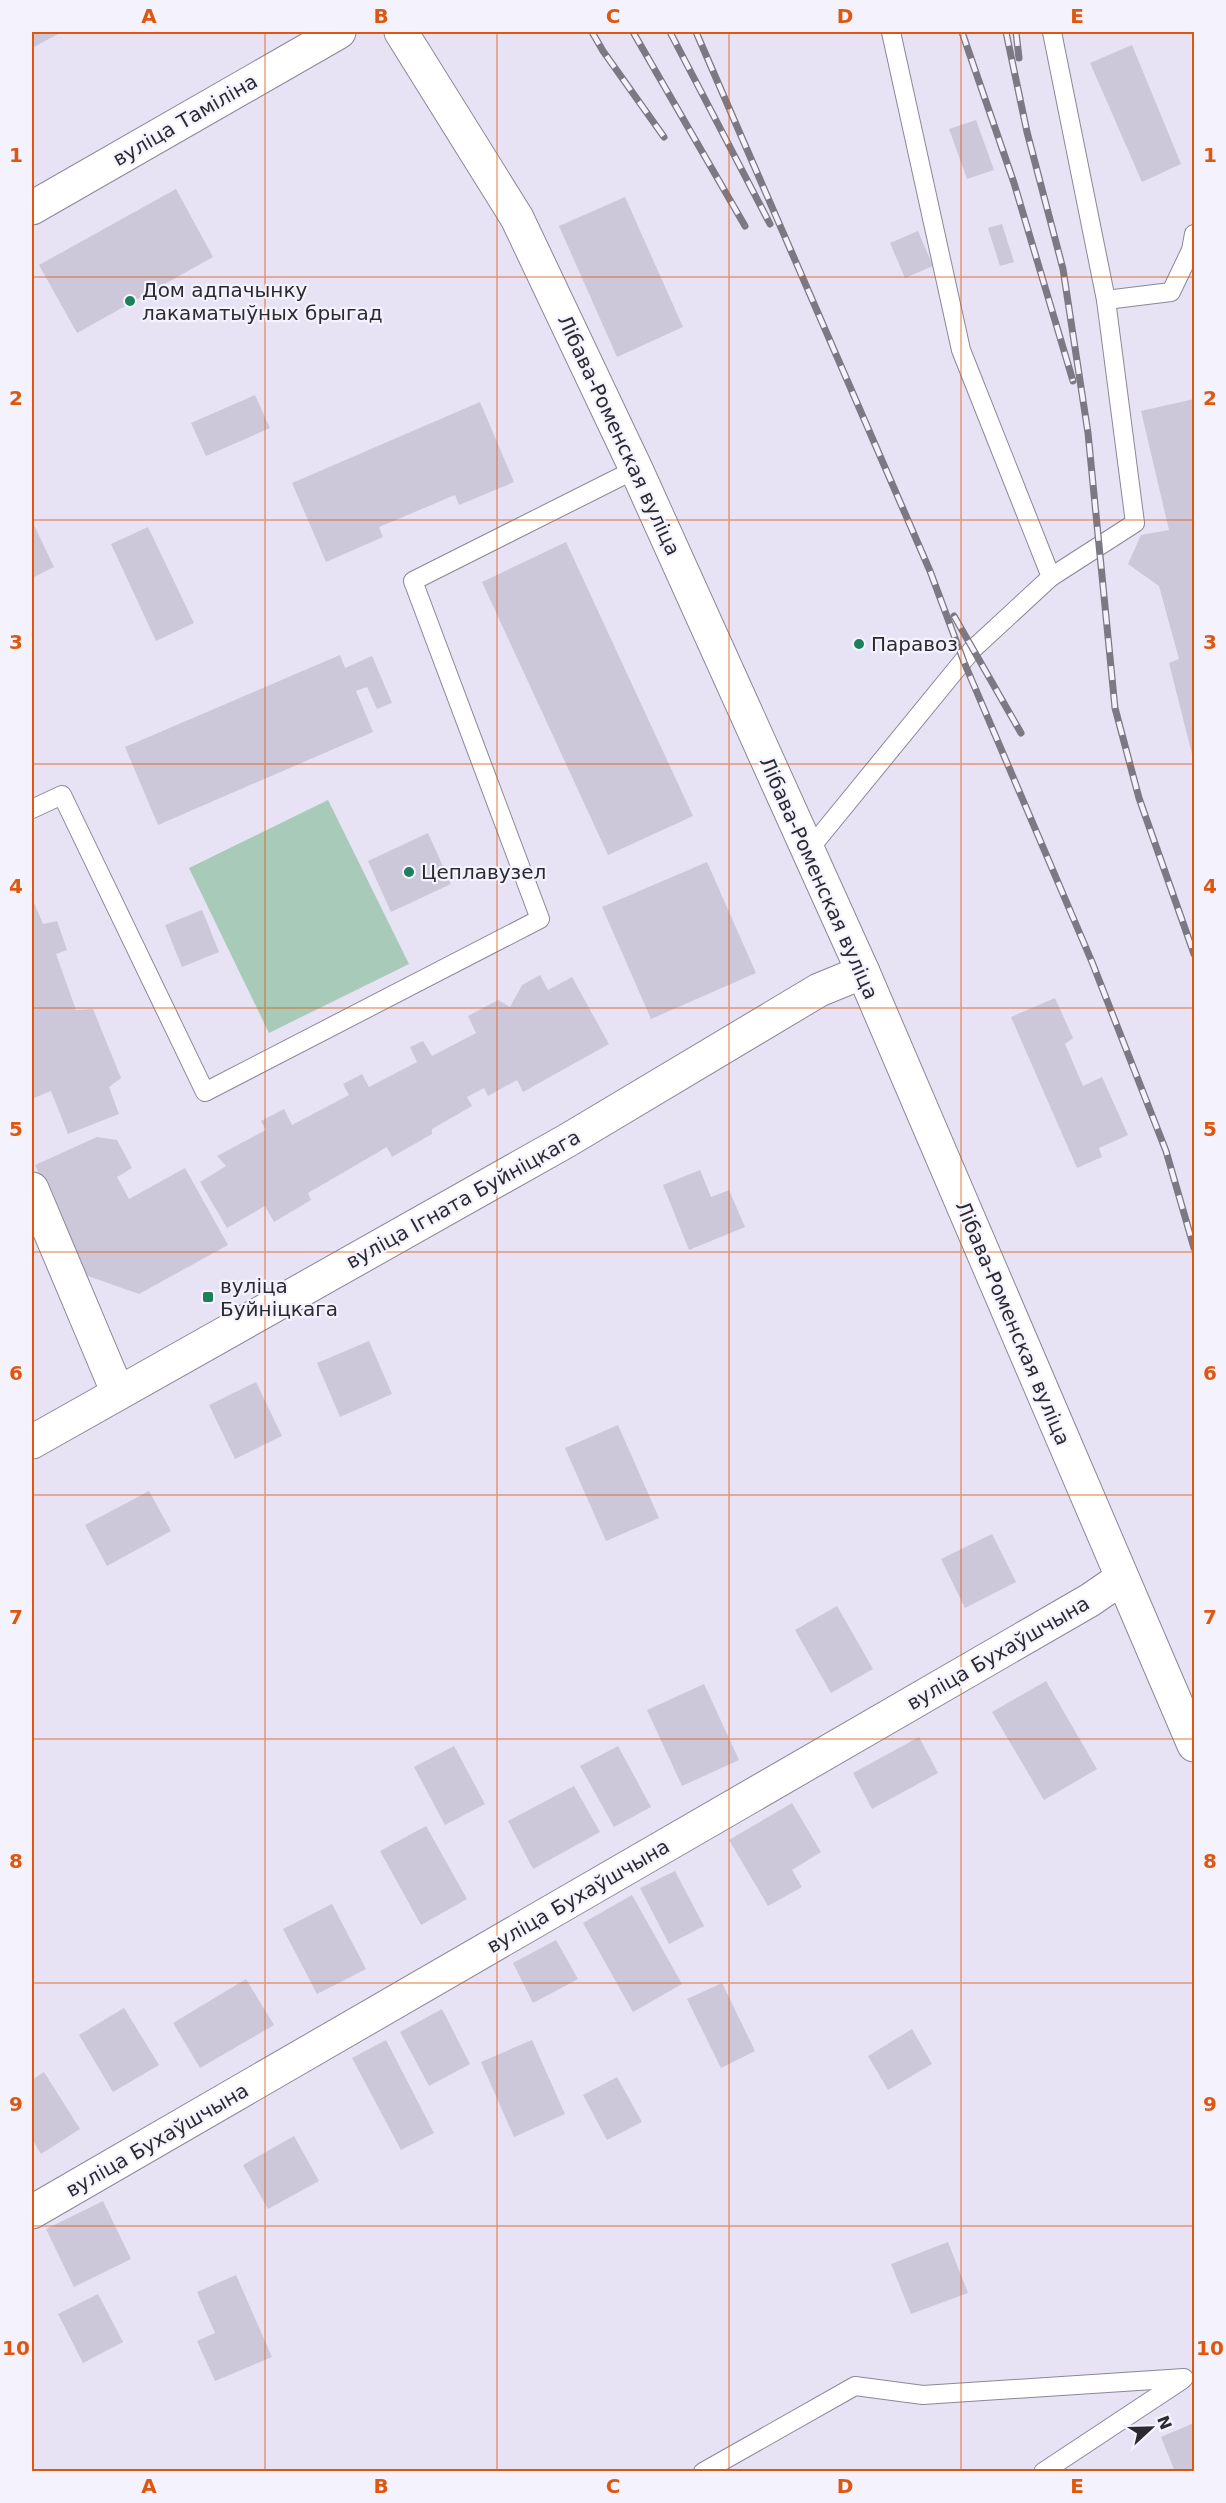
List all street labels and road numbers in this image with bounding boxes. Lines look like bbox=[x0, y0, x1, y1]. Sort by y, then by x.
street label: вуліца Таміліна bbox=[108, 69, 262, 171]
street label: Лібава-Роменская вуліца bbox=[553, 311, 685, 559]
street label: Лібава-Роменская вуліца bbox=[755, 753, 883, 1003]
street label: вуліца Ігната Буйніцкага bbox=[342, 1124, 584, 1274]
street label: Лібава-Роменская вуліца bbox=[951, 1197, 1075, 1449]
street label: вуліца Бухаўшчына bbox=[902, 1591, 1094, 1715]
street label: вуліца Бухаўшчына bbox=[482, 1834, 674, 1958]
street label: вуліца Бухаўшчына bbox=[61, 2078, 253, 2202]

